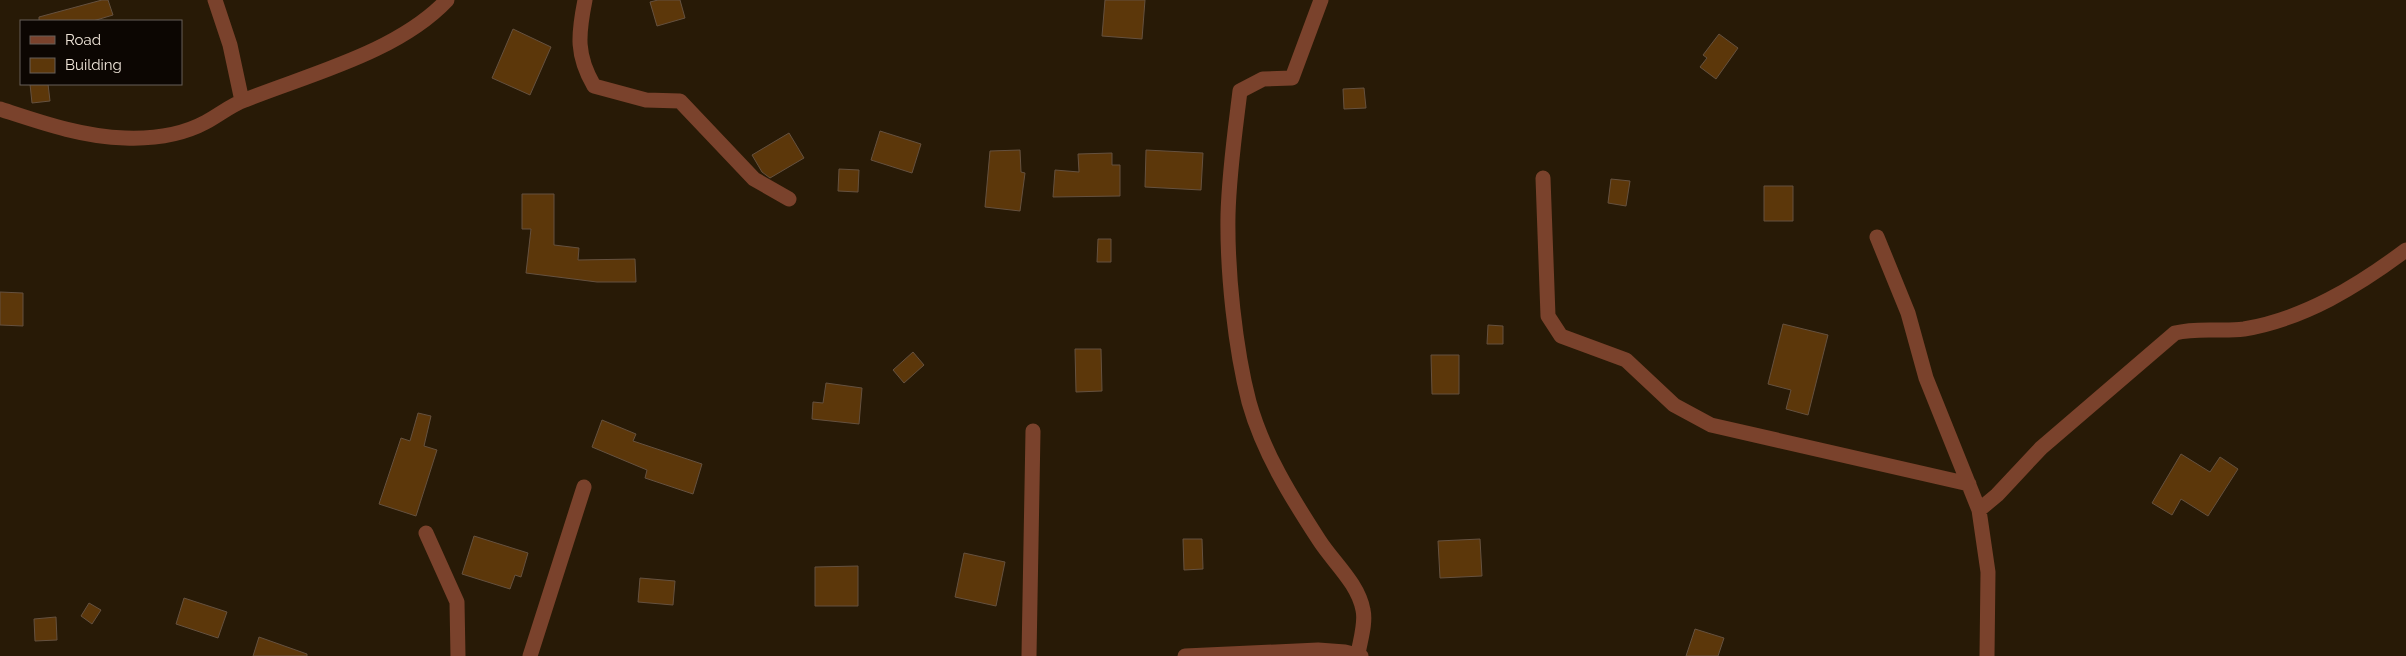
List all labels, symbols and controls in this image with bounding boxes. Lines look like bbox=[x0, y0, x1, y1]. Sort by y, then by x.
legend bbox=[20, 20, 182, 85]
text: Road bbox=[65, 31, 101, 49]
text: Building bbox=[65, 56, 122, 74]

